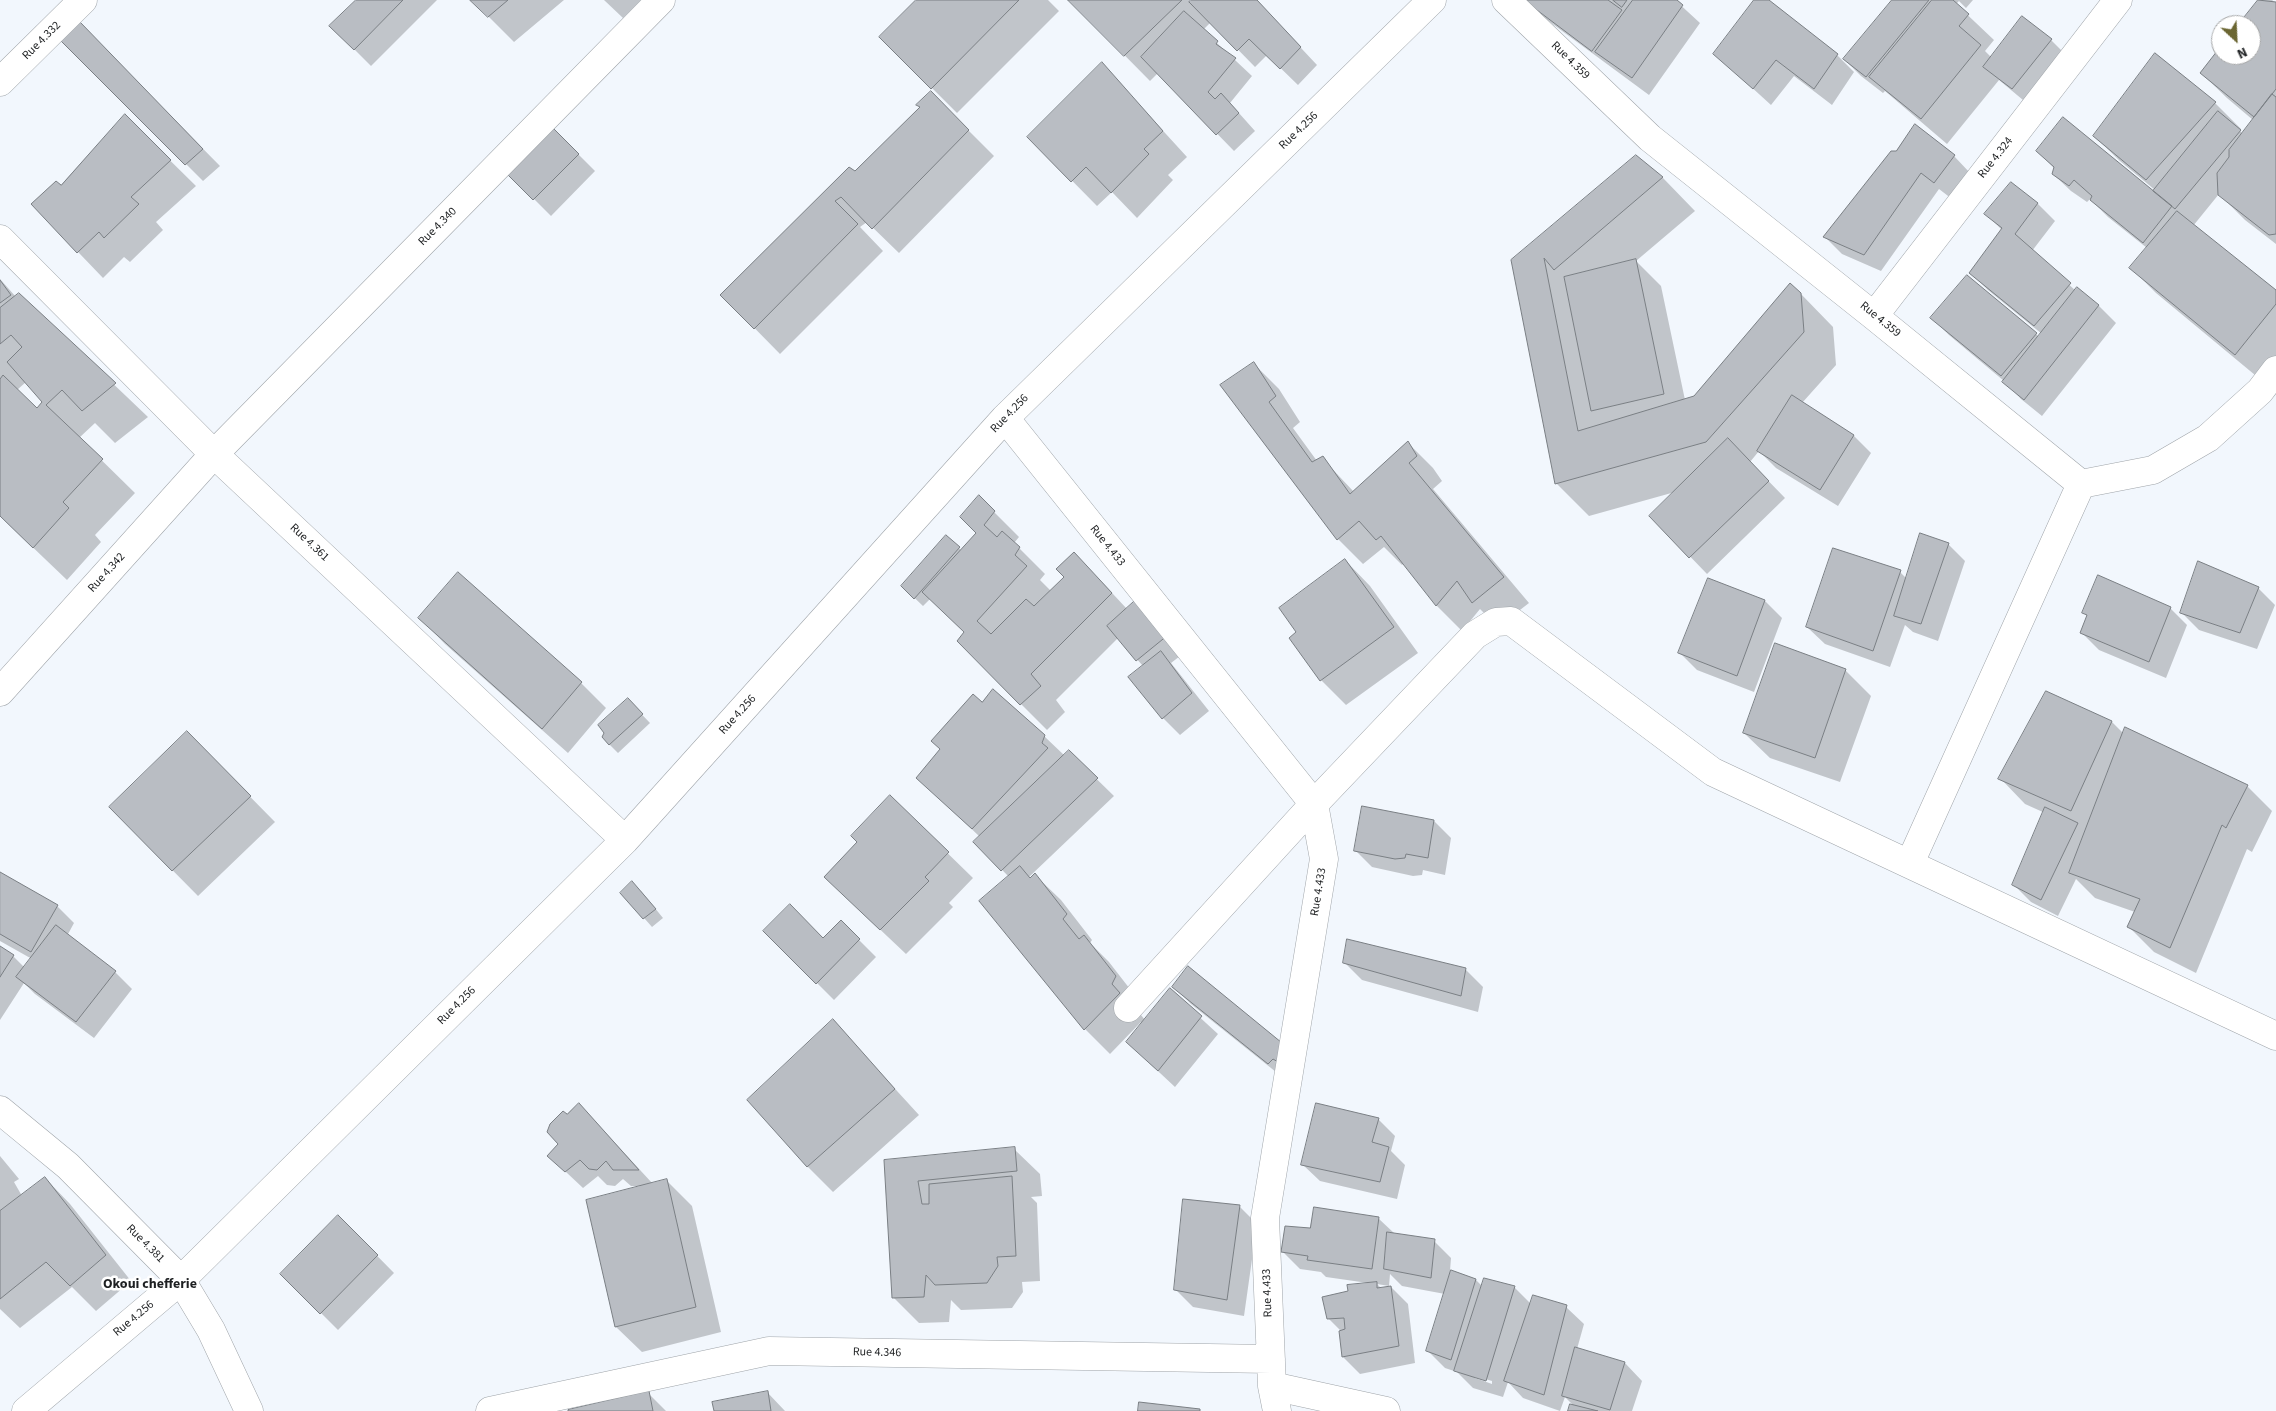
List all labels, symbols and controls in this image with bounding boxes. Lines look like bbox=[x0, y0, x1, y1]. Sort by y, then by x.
north arrow bbox=[2211, 15, 2261, 65]
street label: Rue 4.332 bbox=[20, 19, 64, 63]
street label: Rue 4.359 bbox=[1548, 39, 1592, 83]
text: N bbox=[2233, 42, 2250, 64]
street label: Rue 4.256 bbox=[1277, 109, 1321, 153]
street label: Rue 4.324 bbox=[1975, 134, 2017, 182]
street label: Rue 4.340 bbox=[416, 205, 460, 249]
street label: Rue 4.359 bbox=[1857, 299, 1903, 341]
street label: Rue 4.256 bbox=[988, 392, 1032, 436]
street label: Rue 4.361 bbox=[286, 521, 332, 565]
street label: Rue 4.433 bbox=[1086, 523, 1128, 569]
street label: Rue 4.342 bbox=[85, 550, 129, 596]
street label: Rue 4.256 bbox=[716, 692, 760, 738]
street label: Rue 4.433 bbox=[1308, 867, 1330, 917]
street label: Rue 4.256 bbox=[435, 984, 479, 1028]
street label: Rue 4.381 bbox=[123, 1222, 167, 1266]
street label: Rue 4.433 bbox=[1260, 1268, 1276, 1318]
district label: Okoui chefferie bbox=[103, 1277, 197, 1293]
street label: Rue 4.256 bbox=[111, 1298, 157, 1340]
street label: Rue 4.346 bbox=[853, 1345, 901, 1361]

